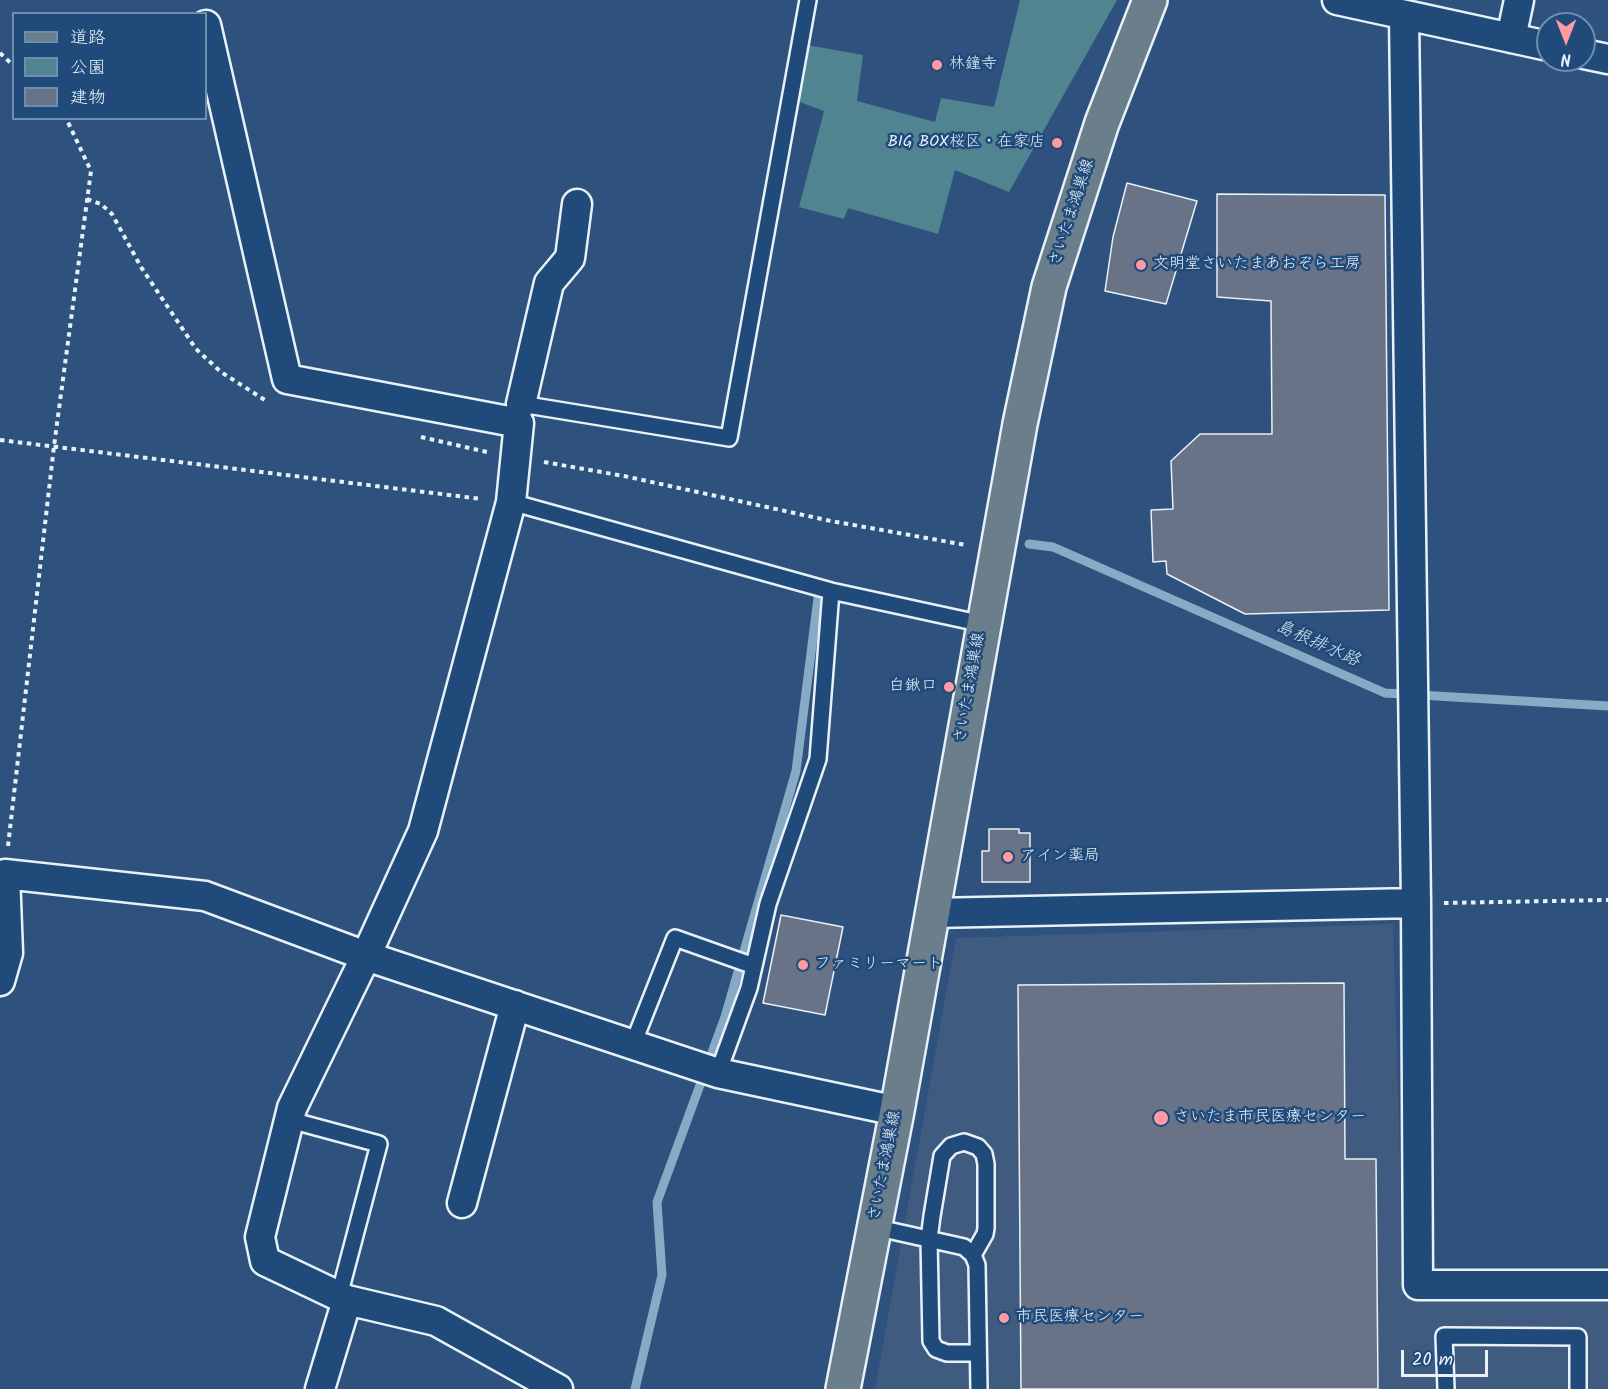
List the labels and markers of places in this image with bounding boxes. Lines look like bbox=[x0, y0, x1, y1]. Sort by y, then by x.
place label: 林鐘寺 bbox=[949, 55, 997, 75]
marker: 林鐘寺 bbox=[930, 58, 944, 72]
place label: BIG BOX桜区・在家店 bbox=[888, 133, 1045, 153]
marker: BIG BOX桜区・在家店 bbox=[1050, 136, 1064, 150]
place label: 文明堂さいたまあおぞら工房 bbox=[1153, 255, 1361, 275]
marker: 文明堂さいたまあおぞら工房 bbox=[1134, 258, 1148, 272]
place label: 白鍬口 bbox=[889, 677, 937, 697]
marker: 白鍬口 bbox=[942, 680, 956, 694]
place label: アイン薬局 bbox=[1020, 847, 1100, 867]
marker: アイン薬局 bbox=[1001, 850, 1015, 864]
place label: ファミリーマート bbox=[815, 955, 943, 975]
marker: ファミリーマート bbox=[796, 958, 810, 972]
place label: さいたま市民医療センター bbox=[1174, 1108, 1366, 1128]
marker: さいたま市民医療センター bbox=[1152, 1109, 1170, 1127]
place label: 市民医療センター bbox=[1016, 1308, 1144, 1328]
marker: 市民医療センター bbox=[997, 1311, 1011, 1325]

